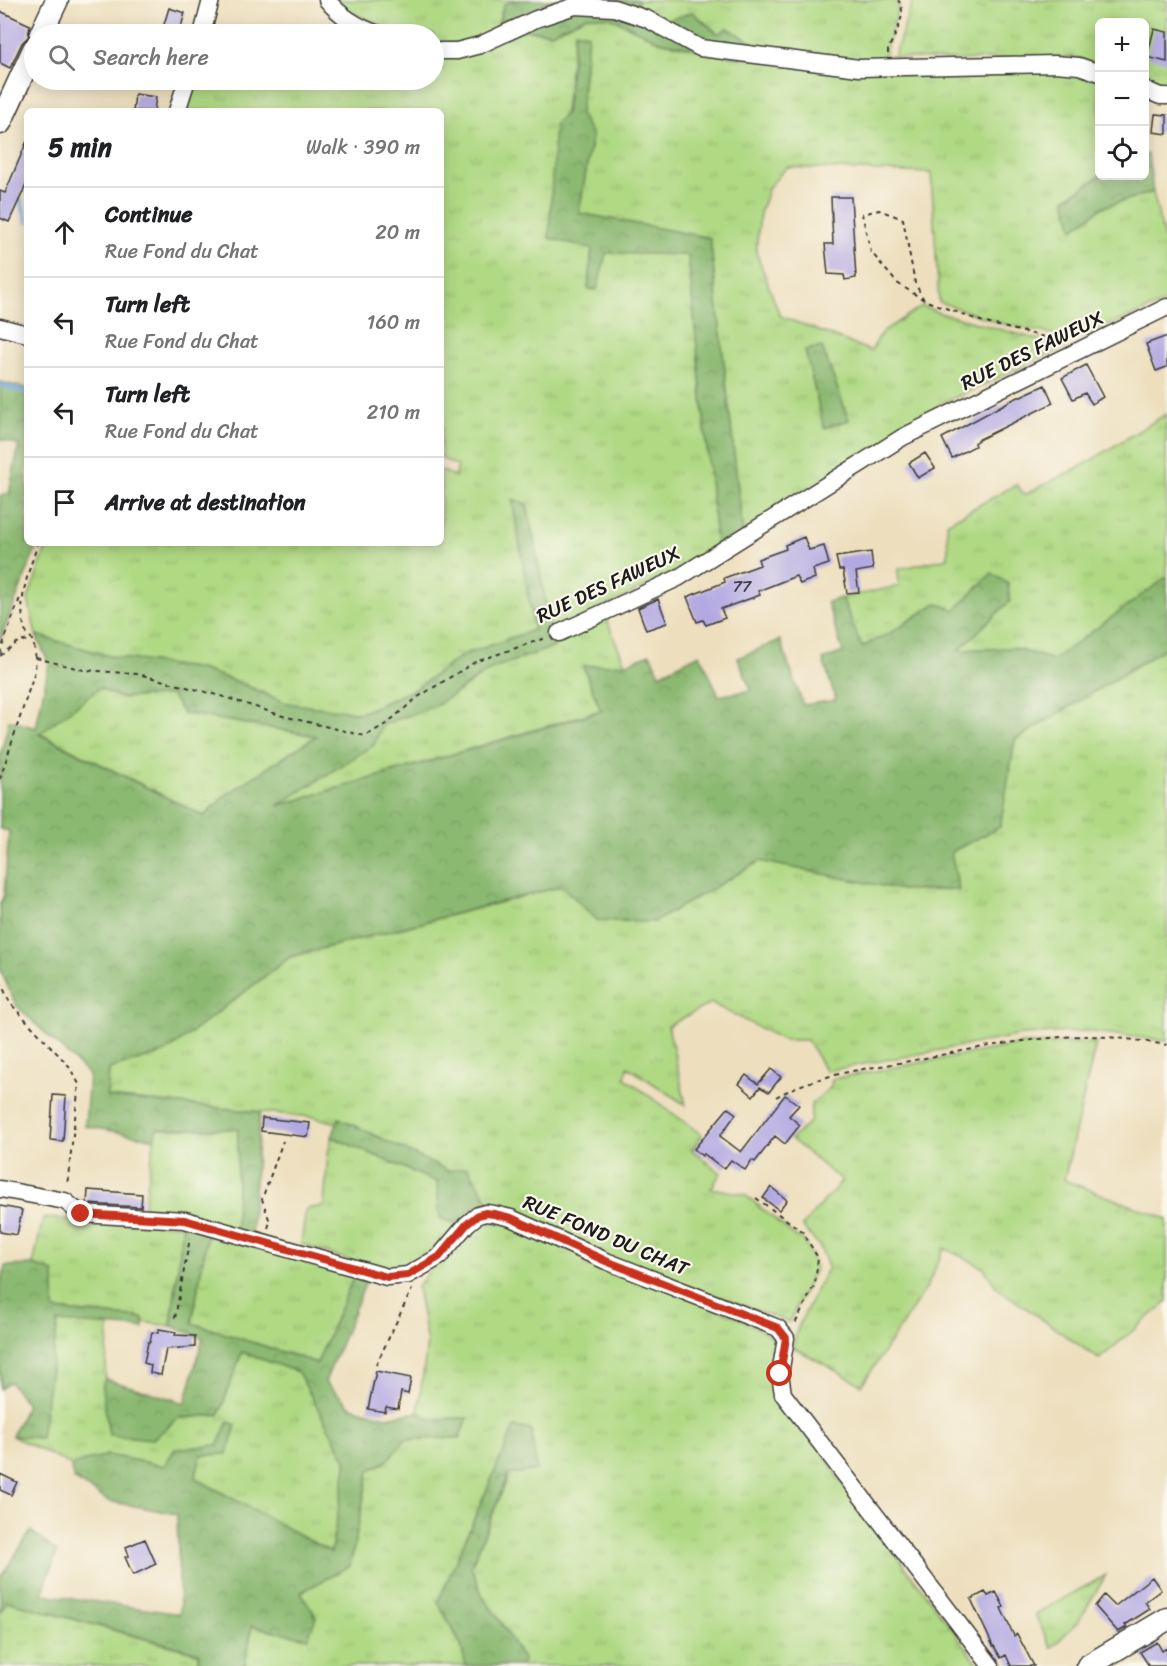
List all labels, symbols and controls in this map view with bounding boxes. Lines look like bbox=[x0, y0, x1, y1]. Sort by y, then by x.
map controls bbox=[1095, 18, 1149, 180]
button: + bbox=[1095, 18, 1149, 72]
search box bbox=[24, 24, 444, 90]
text: Search here bbox=[93, 38, 209, 77]
icon: search bbox=[45, 41, 78, 74]
button: − bbox=[1095, 72, 1149, 126]
text: 5 min bbox=[48, 124, 112, 170]
button: locate bbox=[1095, 126, 1149, 180]
text: Walk · 390 m bbox=[306, 130, 420, 165]
text: Continue bbox=[105, 195, 193, 234]
text: 20 m bbox=[375, 215, 420, 250]
icon: ahead bbox=[48, 216, 81, 249]
text: Rue Fond du Chat bbox=[105, 234, 259, 269]
text: Turn left bbox=[105, 285, 190, 324]
street label: RUE DES FAWEUX bbox=[955, 301, 1110, 400]
text: 160 m bbox=[367, 305, 420, 340]
icon: left bbox=[48, 306, 81, 339]
text: Rue Fond du Chat bbox=[105, 324, 259, 359]
text: Turn left bbox=[105, 375, 190, 414]
text: 210 m bbox=[367, 395, 420, 430]
icon: left bbox=[48, 396, 81, 429]
text: Rue Fond du Chat bbox=[105, 414, 259, 449]
text: Arrive at destination bbox=[105, 483, 306, 522]
icon: arrive bbox=[48, 486, 81, 519]
street label: RUE DES FAWEUX bbox=[530, 536, 686, 633]
house number: 77 bbox=[733, 572, 752, 601]
street label: RUE FOND DU CHAT bbox=[518, 1185, 695, 1287]
route end bbox=[67, 1200, 93, 1226]
route start bbox=[766, 1360, 792, 1386]

